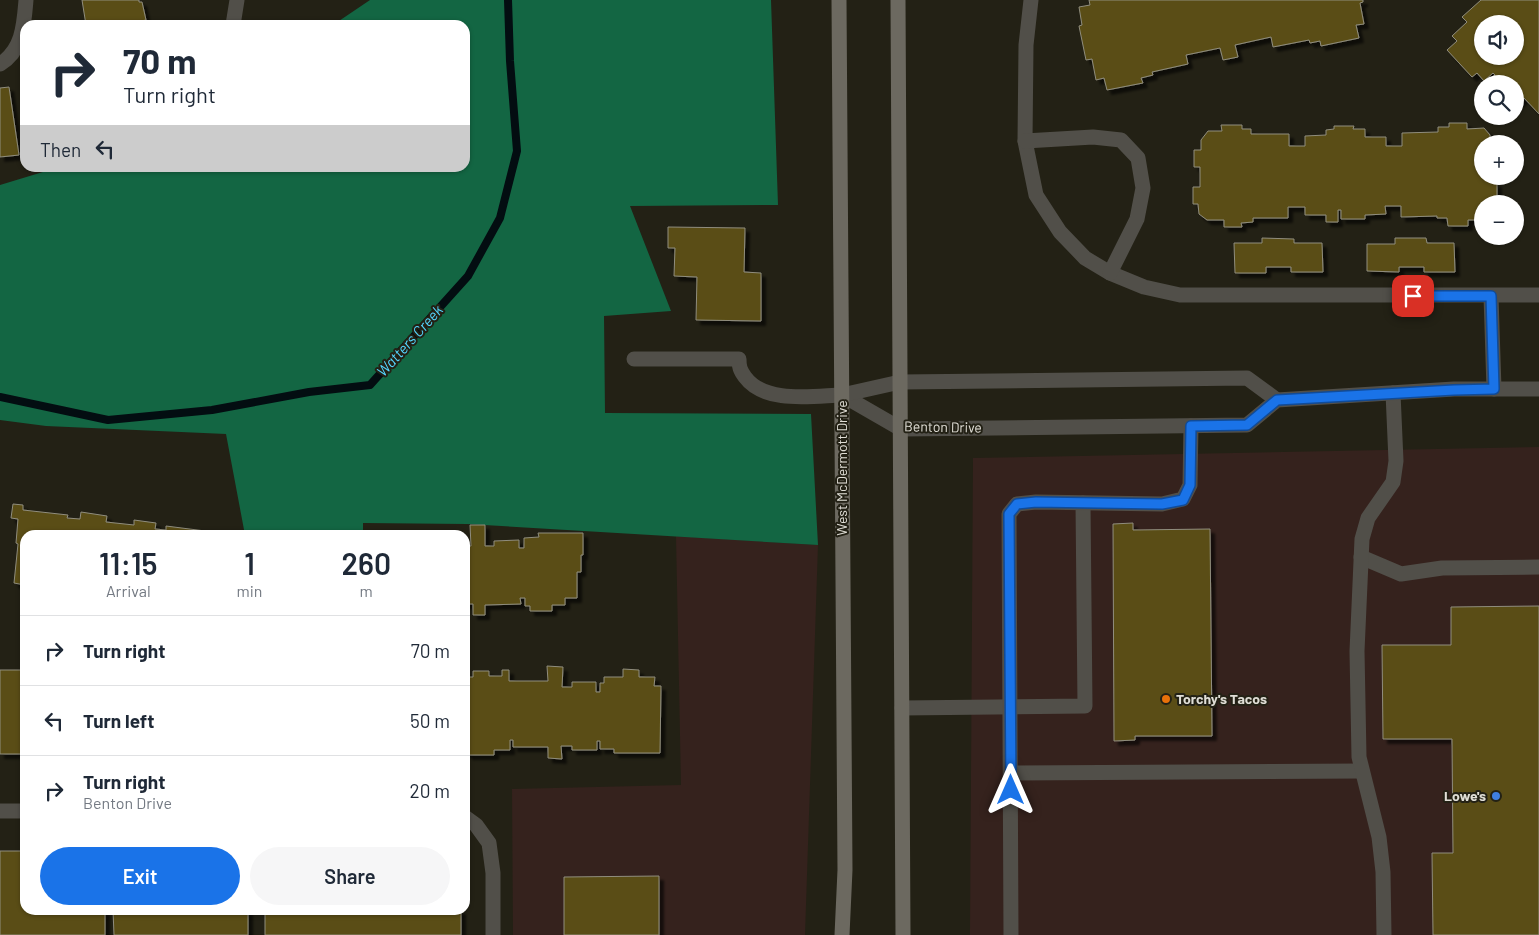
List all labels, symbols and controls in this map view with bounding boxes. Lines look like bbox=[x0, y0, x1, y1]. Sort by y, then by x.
map controls bbox=[1474, 15, 1524, 245]
button: sound bbox=[1474, 15, 1524, 65]
text: 70 m bbox=[123, 39, 197, 81]
icon: right bbox=[40, 40, 105, 105]
button: search bbox=[1474, 75, 1524, 125]
text: Turn right bbox=[123, 81, 216, 107]
icon: left bbox=[91, 135, 119, 163]
button: + bbox=[1474, 135, 1524, 185]
text: Then bbox=[40, 138, 81, 161]
button: − bbox=[1474, 195, 1524, 245]
pin bbox=[1392, 275, 1434, 317]
icon: arrive bbox=[1399, 282, 1427, 310]
water label: Watters Creek bbox=[372, 300, 447, 380]
street label: West McDermott Drive bbox=[833, 400, 850, 536]
street label: Benton Drive bbox=[904, 417, 982, 436]
text: 11:15 bbox=[99, 545, 158, 581]
text: 1 bbox=[244, 545, 255, 581]
text: 260 bbox=[341, 545, 391, 581]
text: Arrival bbox=[106, 581, 151, 600]
text: min bbox=[237, 581, 262, 600]
text: m bbox=[360, 581, 373, 600]
icon: right bbox=[40, 637, 68, 665]
text: Turn right bbox=[83, 639, 165, 662]
text: 70 m bbox=[411, 639, 450, 662]
place label: Torchy's Tacos bbox=[1176, 690, 1267, 707]
marker: Torchy's Tacos bbox=[1160, 693, 1172, 705]
icon: left bbox=[40, 707, 68, 735]
text: Turn left bbox=[83, 709, 154, 732]
text: 50 m bbox=[410, 709, 450, 732]
position arrow bbox=[984, 763, 1036, 815]
text: Turn right bbox=[83, 770, 165, 793]
icon: right bbox=[40, 777, 68, 805]
text: 20 m bbox=[410, 779, 450, 802]
place label: Lowe's bbox=[1444, 787, 1486, 804]
marker: Lowe's bbox=[1490, 790, 1502, 802]
text: Benton Drive bbox=[83, 793, 172, 812]
button: Exit bbox=[40, 847, 240, 905]
button: Share bbox=[250, 847, 450, 905]

